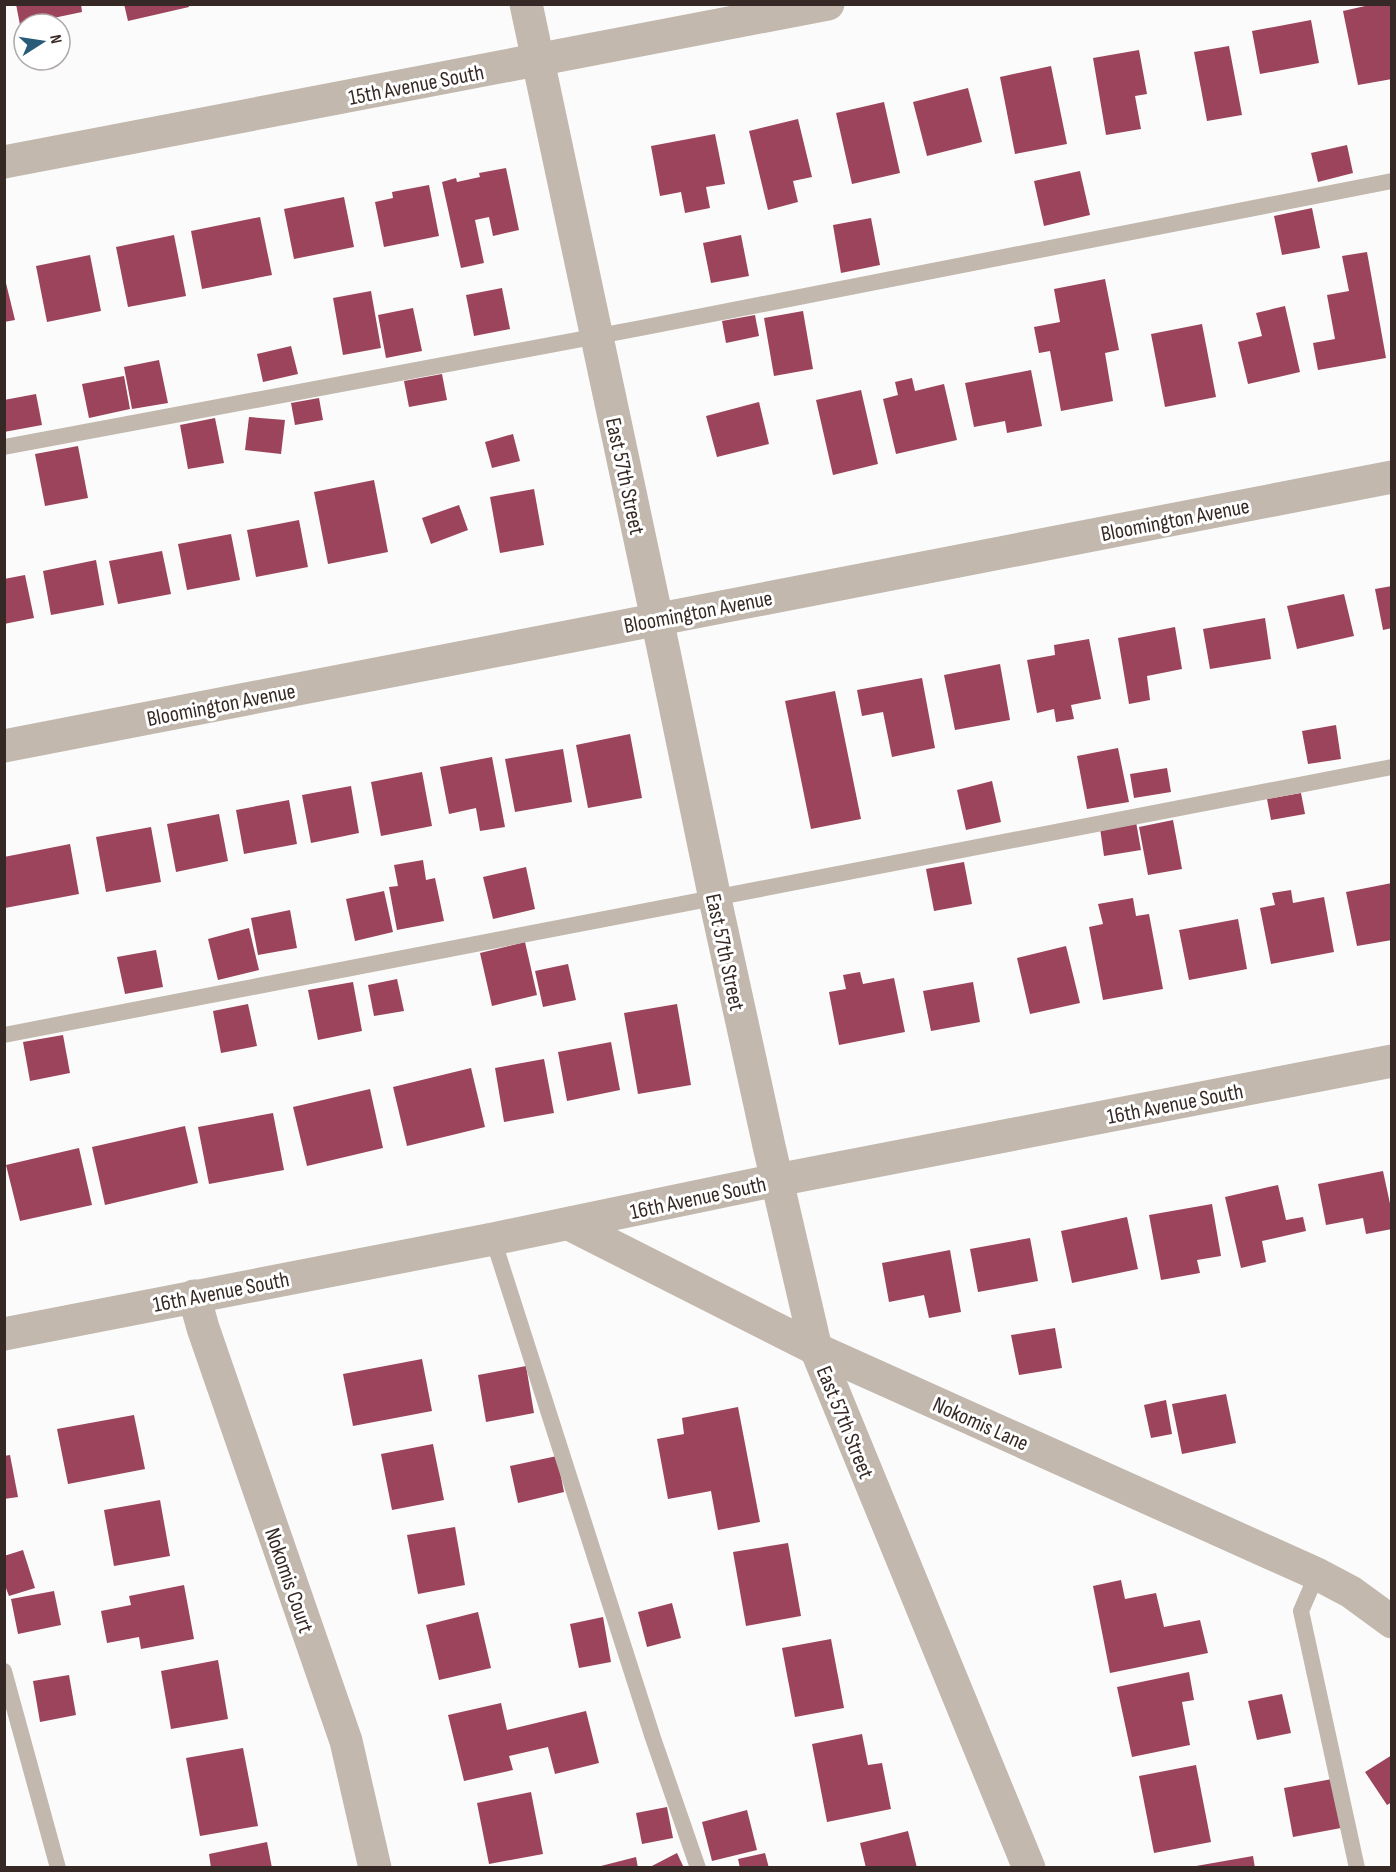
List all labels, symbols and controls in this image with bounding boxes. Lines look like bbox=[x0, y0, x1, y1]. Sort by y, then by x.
north arrow bbox=[12, 12, 72, 72]
text: N bbox=[45, 33, 65, 45]
street label: 15th Avenue South bbox=[346, 59, 486, 112]
street label: East 57th Street bbox=[599, 415, 650, 538]
street label: Bloomington Avenue bbox=[1099, 493, 1252, 548]
street label: Bloomington Avenue bbox=[622, 585, 775, 640]
street label: Bloomington Avenue bbox=[145, 678, 298, 733]
street label: East 57th Street bbox=[699, 891, 750, 1014]
street label: 16th Avenue South bbox=[1105, 1078, 1246, 1131]
street label: 16th Avenue South bbox=[628, 1171, 769, 1226]
street label: 16th Avenue South bbox=[151, 1266, 292, 1319]
street label: East 57th Street bbox=[810, 1362, 880, 1483]
street label: Nokomis Lane bbox=[928, 1391, 1032, 1457]
street label: Nokomis Court bbox=[258, 1524, 319, 1637]

